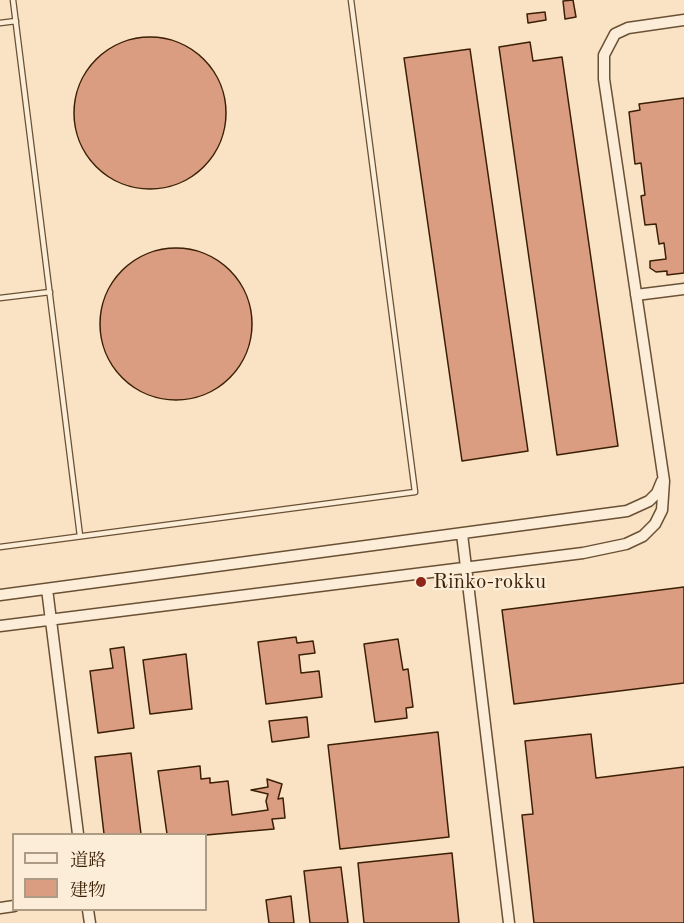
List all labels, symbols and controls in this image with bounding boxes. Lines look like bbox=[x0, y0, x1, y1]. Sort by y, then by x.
place label: Rinko-rokku bbox=[433, 569, 546, 595]
marker: Rinko-rokku bbox=[414, 575, 428, 589]
legend bbox=[12, 833, 207, 911]
text: 道路 bbox=[70, 852, 106, 870]
text: 建物 bbox=[70, 882, 106, 900]

